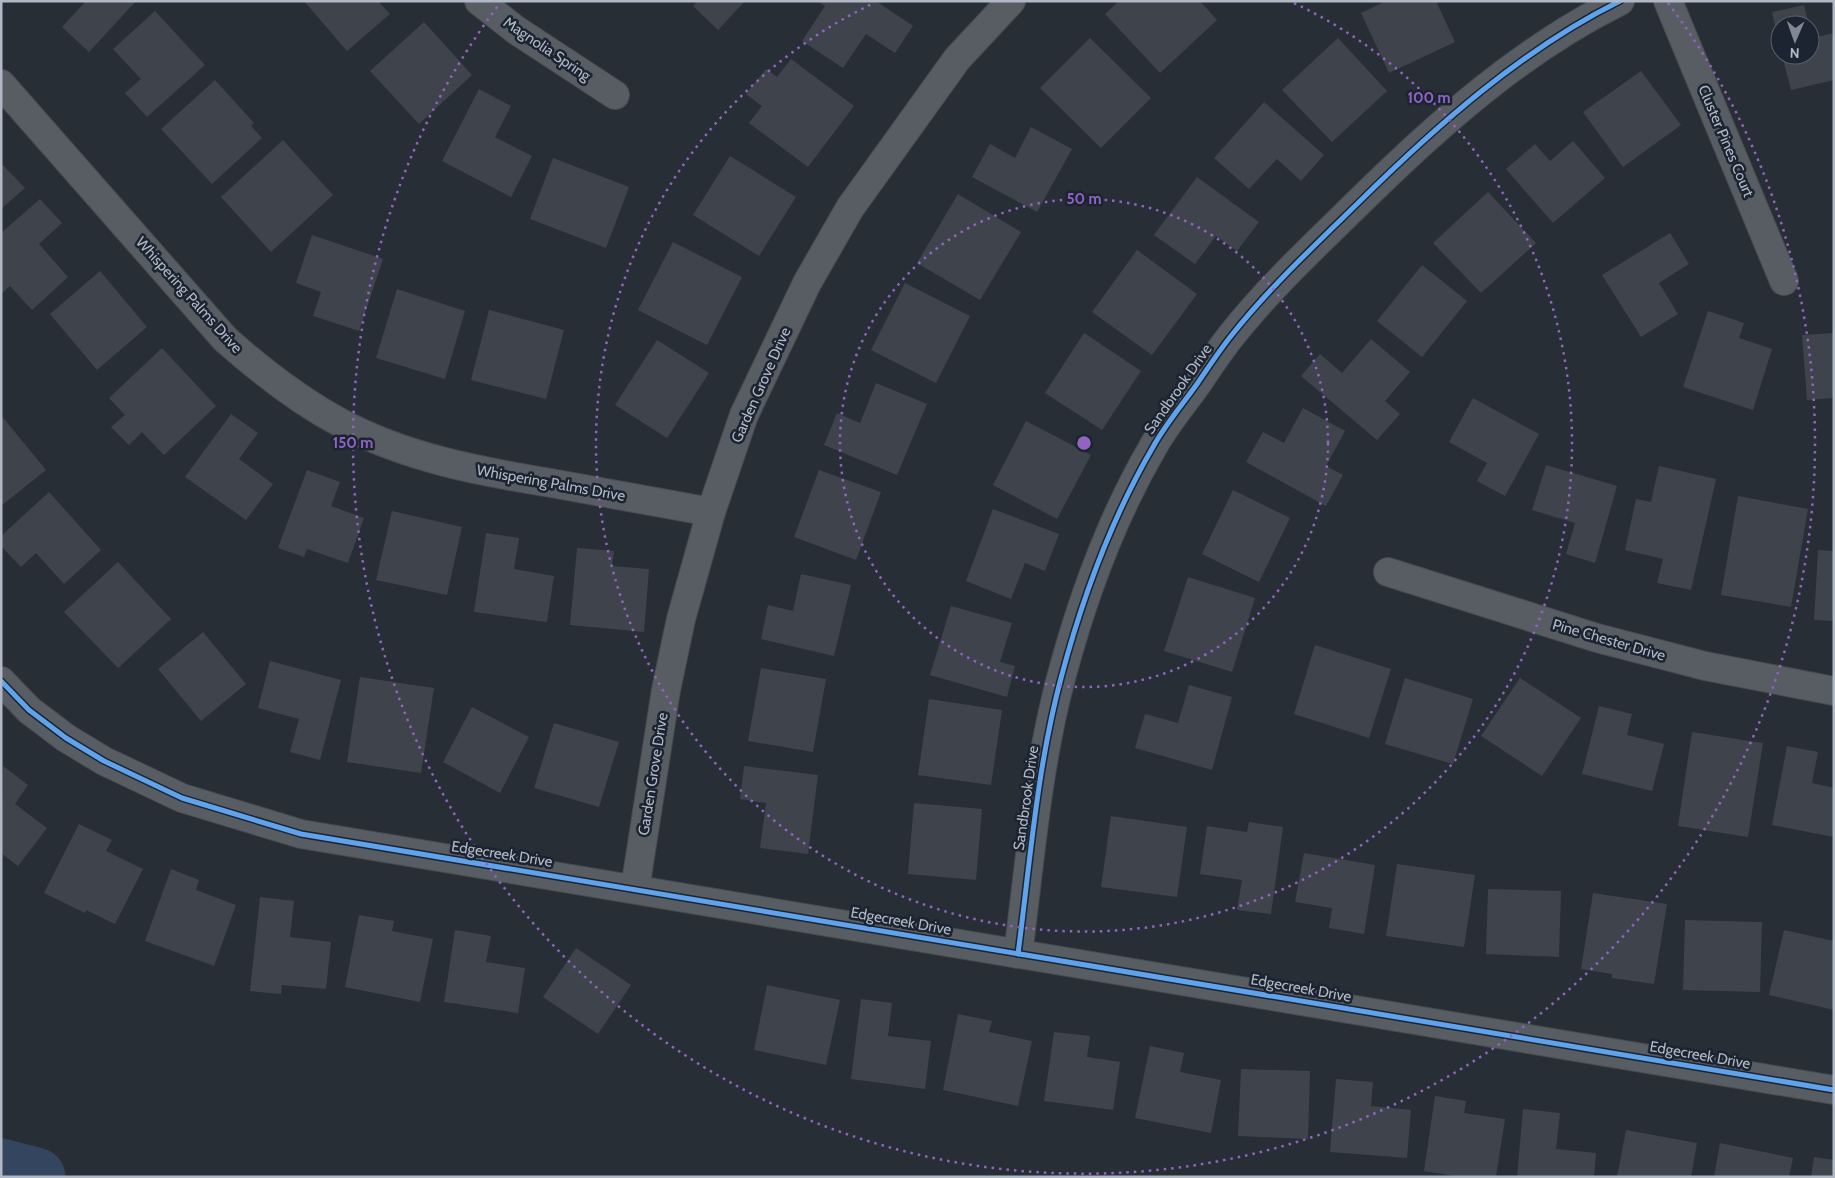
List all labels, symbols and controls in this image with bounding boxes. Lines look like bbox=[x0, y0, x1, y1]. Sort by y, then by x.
street label: Magnolia Spring bbox=[500, 13, 595, 85]
north arrow bbox=[1770, 15, 1820, 65]
text: N bbox=[1789, 44, 1800, 62]
street label: Cluster Pines Court bbox=[1694, 82, 1758, 200]
text: 100 m bbox=[1407, 89, 1451, 107]
text: 50 m bbox=[1066, 190, 1102, 208]
street label: Whispering Palms Drive bbox=[132, 233, 246, 357]
street label: Garden Grove Drive bbox=[728, 324, 795, 445]
street label: Sandbrook Drive bbox=[1140, 340, 1216, 437]
text: 150 m bbox=[333, 434, 373, 452]
centre of rings bbox=[1075, 434, 1093, 452]
street label: Whispering Palms Drive bbox=[475, 461, 627, 505]
street label: Pine Chester Drive bbox=[1550, 615, 1668, 665]
street label: Garden Grove Drive bbox=[634, 711, 672, 837]
street label: Sandbrook Drive bbox=[1010, 744, 1042, 852]
street label: Edgecreek Drive bbox=[450, 837, 554, 871]
street label: Edgecreek Drive bbox=[849, 903, 953, 939]
street label: Edgecreek Drive bbox=[1249, 970, 1353, 1006]
street label: Edgecreek Drive bbox=[1648, 1037, 1752, 1073]

